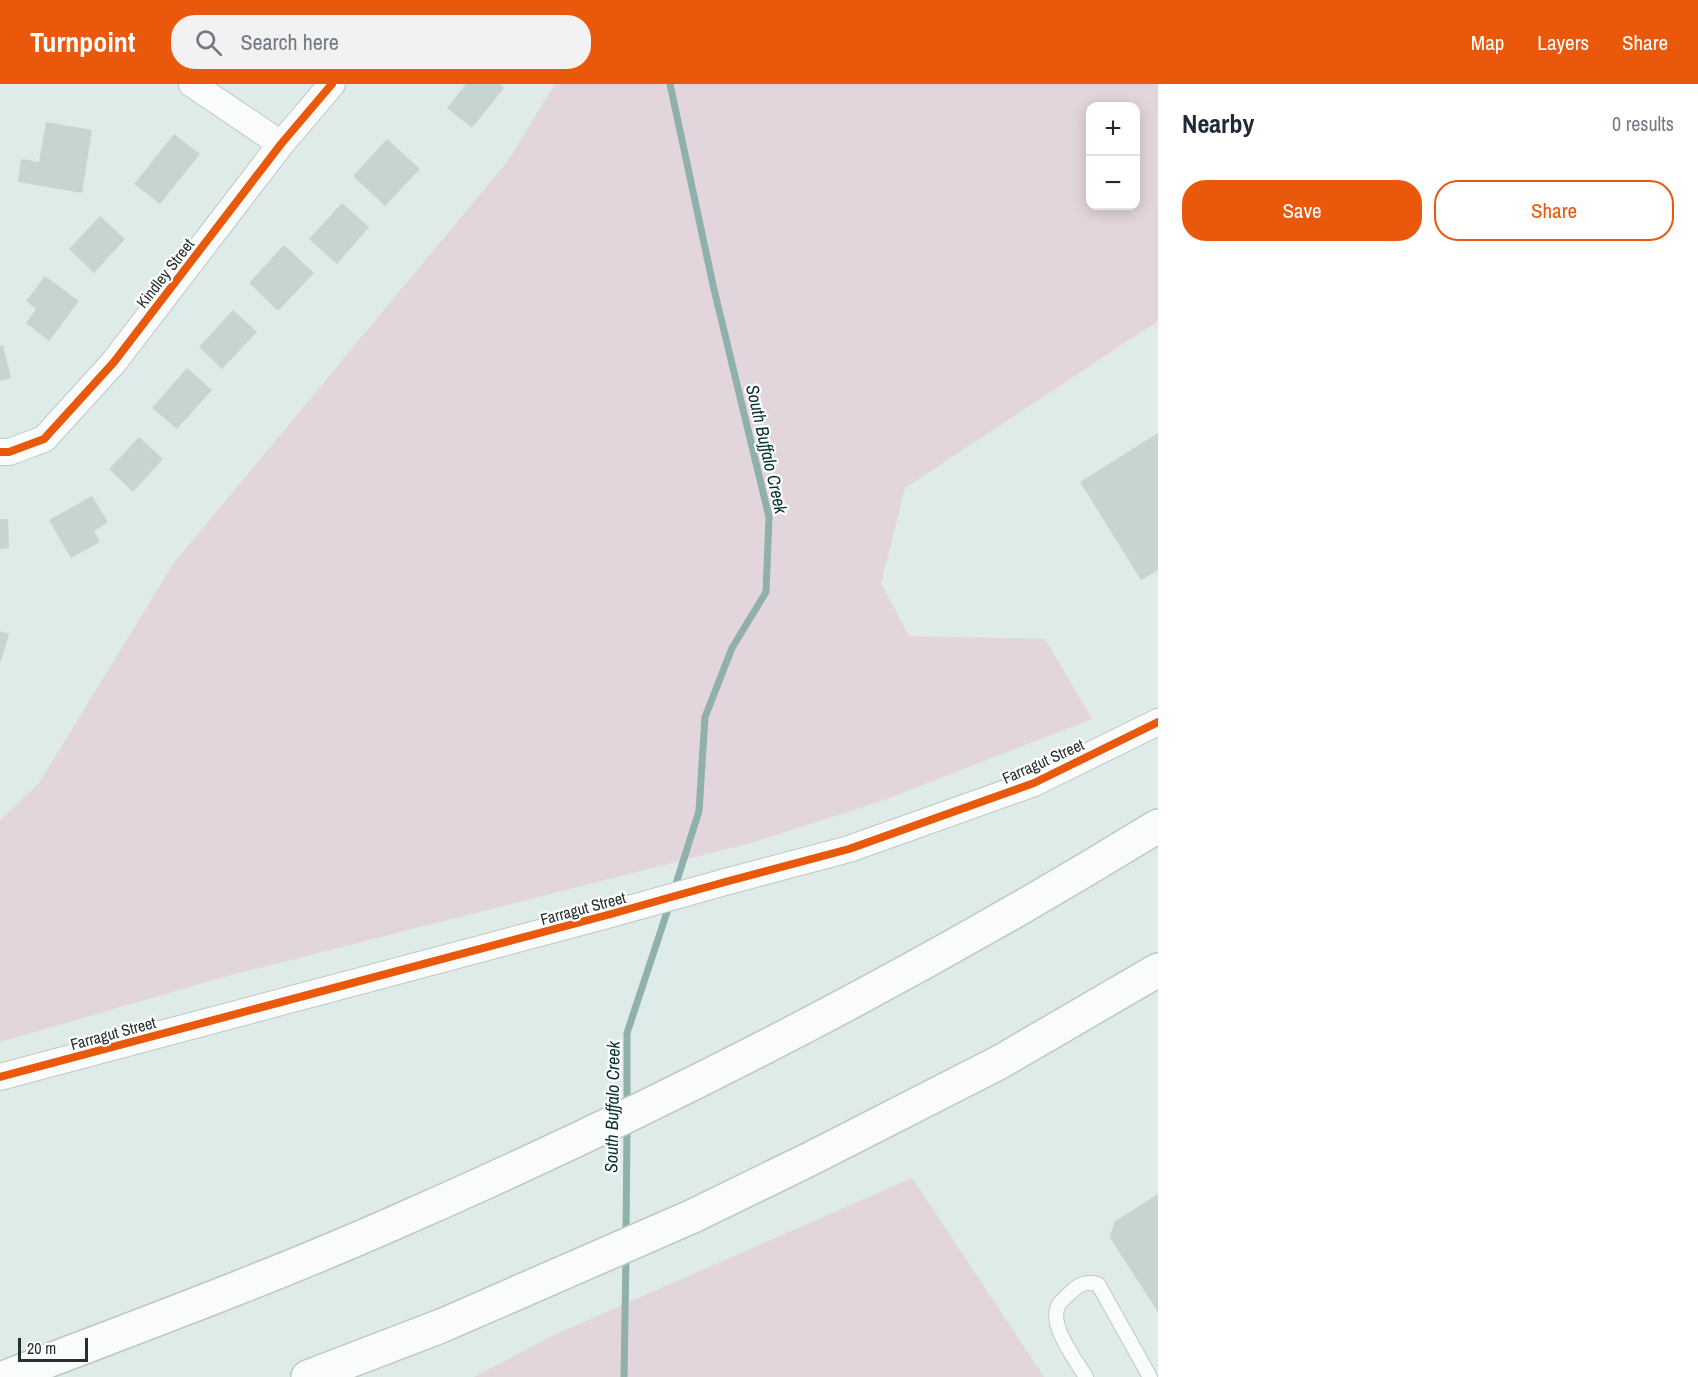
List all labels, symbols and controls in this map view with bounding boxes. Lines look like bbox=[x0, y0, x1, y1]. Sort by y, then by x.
search box bbox=[171, 15, 591, 69]
text: Turnpoint bbox=[30, 23, 135, 61]
icon: search bbox=[192, 26, 225, 59]
text: Search here bbox=[240, 27, 339, 57]
text: Map bbox=[1471, 28, 1504, 57]
text: Layers bbox=[1537, 28, 1589, 57]
text: Share bbox=[1622, 28, 1668, 57]
map controls bbox=[1086, 102, 1140, 210]
button: + bbox=[1086, 102, 1140, 156]
text: Nearby bbox=[1182, 106, 1254, 141]
text: 0 results bbox=[1612, 110, 1674, 137]
button: − bbox=[1086, 156, 1140, 210]
button: Save bbox=[1182, 180, 1422, 241]
button: Share bbox=[1434, 180, 1674, 241]
street label: Kindley Street bbox=[131, 233, 199, 312]
water label: South Buffalo Creek bbox=[740, 382, 794, 517]
street label: Farragut Street bbox=[999, 733, 1088, 789]
street label: Farragut Street bbox=[538, 886, 628, 930]
street label: Farragut Street bbox=[68, 1011, 158, 1055]
water label: South Buffalo Creek bbox=[598, 1040, 626, 1173]
scale bar bbox=[18, 1335, 88, 1362]
text: 20 m bbox=[27, 1337, 56, 1359]

